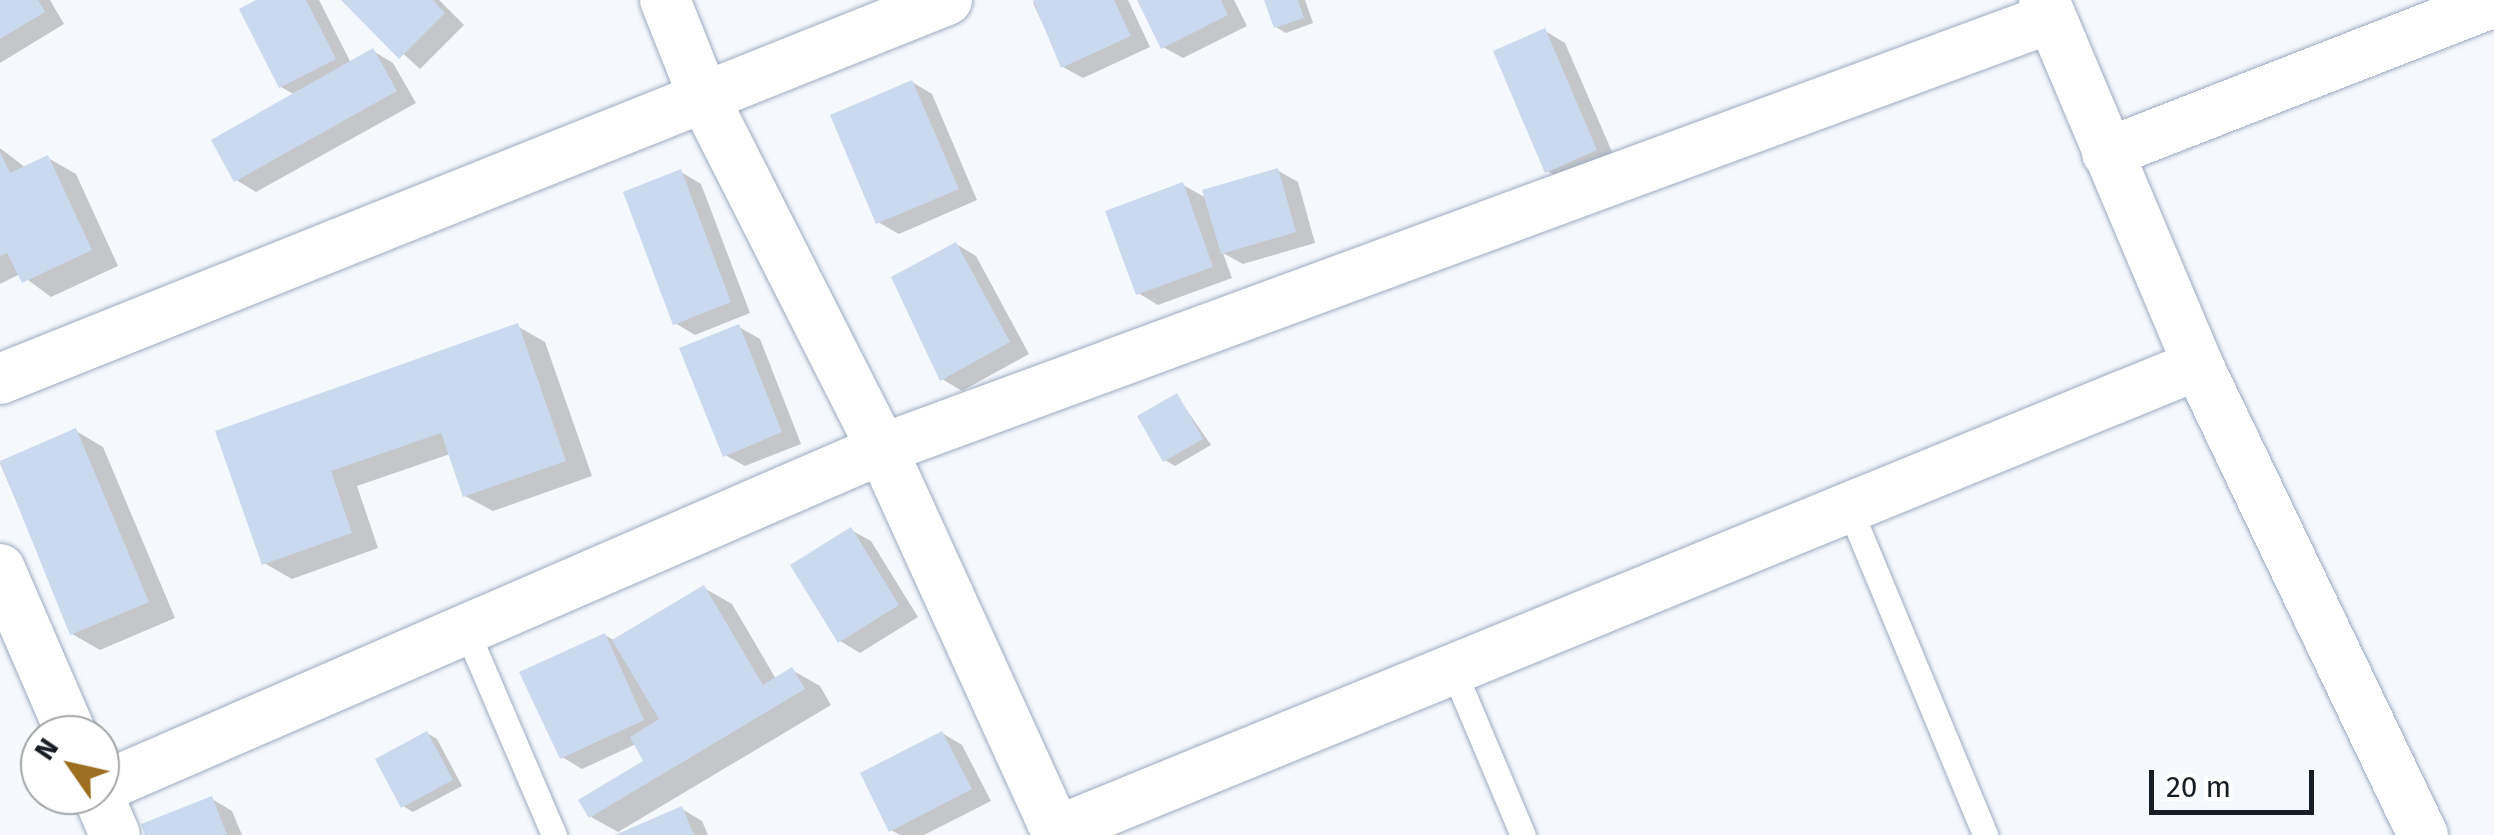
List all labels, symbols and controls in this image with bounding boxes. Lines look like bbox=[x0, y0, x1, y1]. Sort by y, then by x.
north arrow bbox=[20, 715, 120, 815]
text: N bbox=[27, 732, 65, 766]
scale bar bbox=[2154, 750, 2319, 812]
text: 20 m bbox=[2166, 769, 2231, 805]

